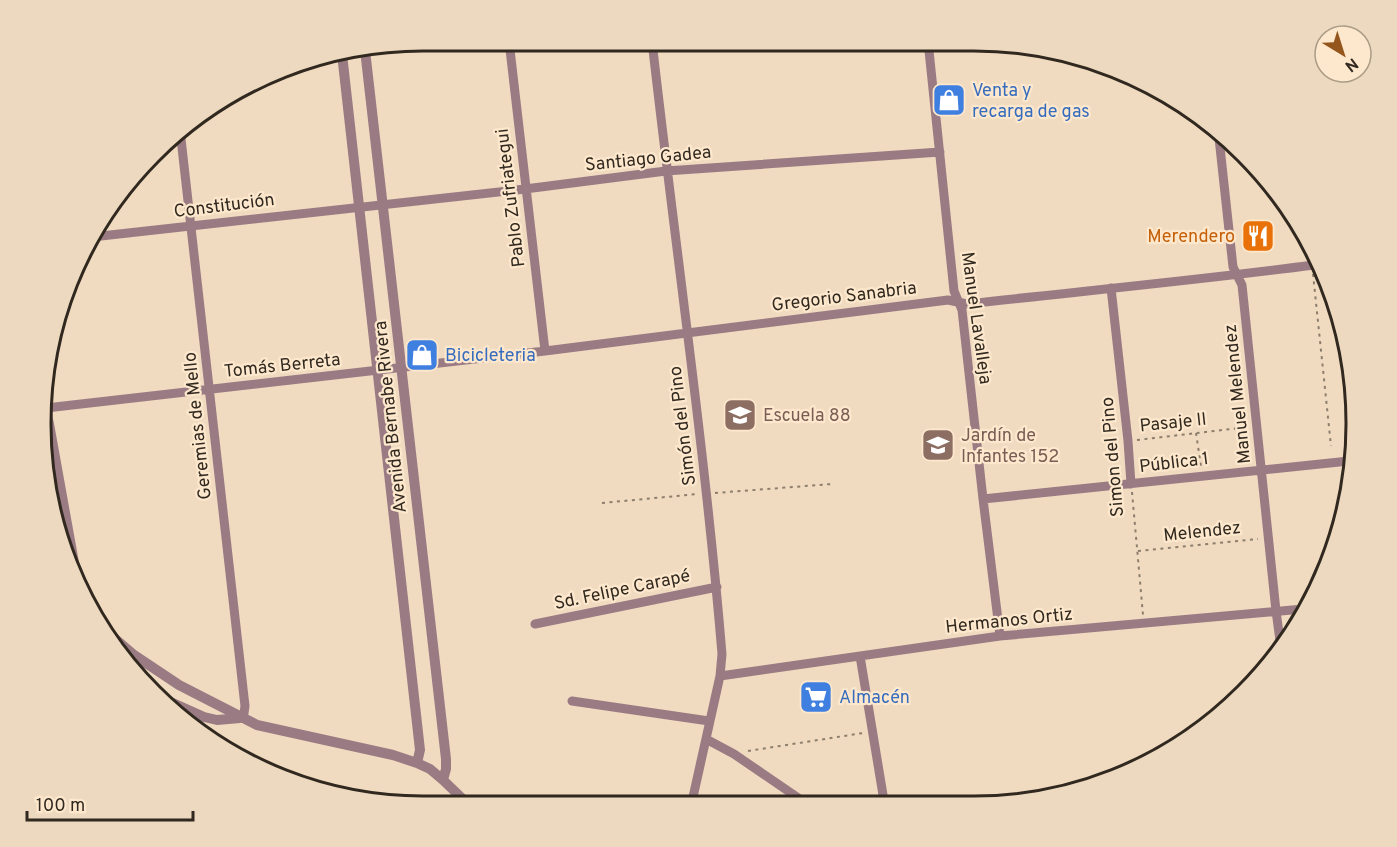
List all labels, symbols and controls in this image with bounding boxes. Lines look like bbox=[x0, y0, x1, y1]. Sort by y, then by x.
north arrow bbox=[1313, 24, 1373, 84]
text: N bbox=[1340, 53, 1362, 76]
place label: Venta y recarga de gas bbox=[972, 80, 1090, 124]
shop icon: Venta y recarga de gas bbox=[931, 82, 967, 118]
street label: Pablo Zufriategui bbox=[492, 127, 531, 268]
street label: Santiago Gadea bbox=[584, 141, 712, 178]
street label: Constitución bbox=[173, 189, 276, 224]
restaurant icon: Merendero bbox=[1240, 218, 1276, 254]
place label: Merendero bbox=[1147, 226, 1235, 249]
street label: Manuel Lavalleja bbox=[955, 251, 996, 386]
street label: Gregorio Sanabria bbox=[770, 277, 918, 318]
street label: Avenida Bernabe Rivera bbox=[370, 320, 413, 514]
street label: Manuel Melendez bbox=[1220, 323, 1257, 465]
shop icon: Bicicleteria bbox=[404, 337, 440, 373]
place label: Bicicleteria bbox=[445, 345, 536, 368]
street label: Tomás Berreta bbox=[223, 349, 342, 384]
street label: Geremias de Mello bbox=[179, 351, 218, 501]
street label: Simón del Pino bbox=[665, 365, 702, 487]
street label: Simon del Pino bbox=[1097, 396, 1130, 518]
school or university icon: Escuela 88 bbox=[722, 397, 758, 433]
place label: Escuela 88 bbox=[763, 405, 851, 428]
street label: Pasaje II bbox=[1138, 409, 1208, 438]
place label: Jardín de Infantes 152 bbox=[961, 425, 1059, 469]
school or university icon: Jardín de Infantes 152 bbox=[920, 427, 956, 463]
street label: Pública 1 bbox=[1138, 448, 1210, 479]
street label: Melendez bbox=[1162, 517, 1242, 548]
street label: Sd. Felipe Carapé bbox=[552, 565, 693, 616]
street label: Hermanos Ortiz bbox=[944, 603, 1074, 640]
supermarket icon: Almacén bbox=[798, 679, 834, 715]
place label: Almacén bbox=[839, 687, 910, 710]
scale bar bbox=[27, 784, 194, 822]
text: 100 m bbox=[36, 795, 85, 818]

